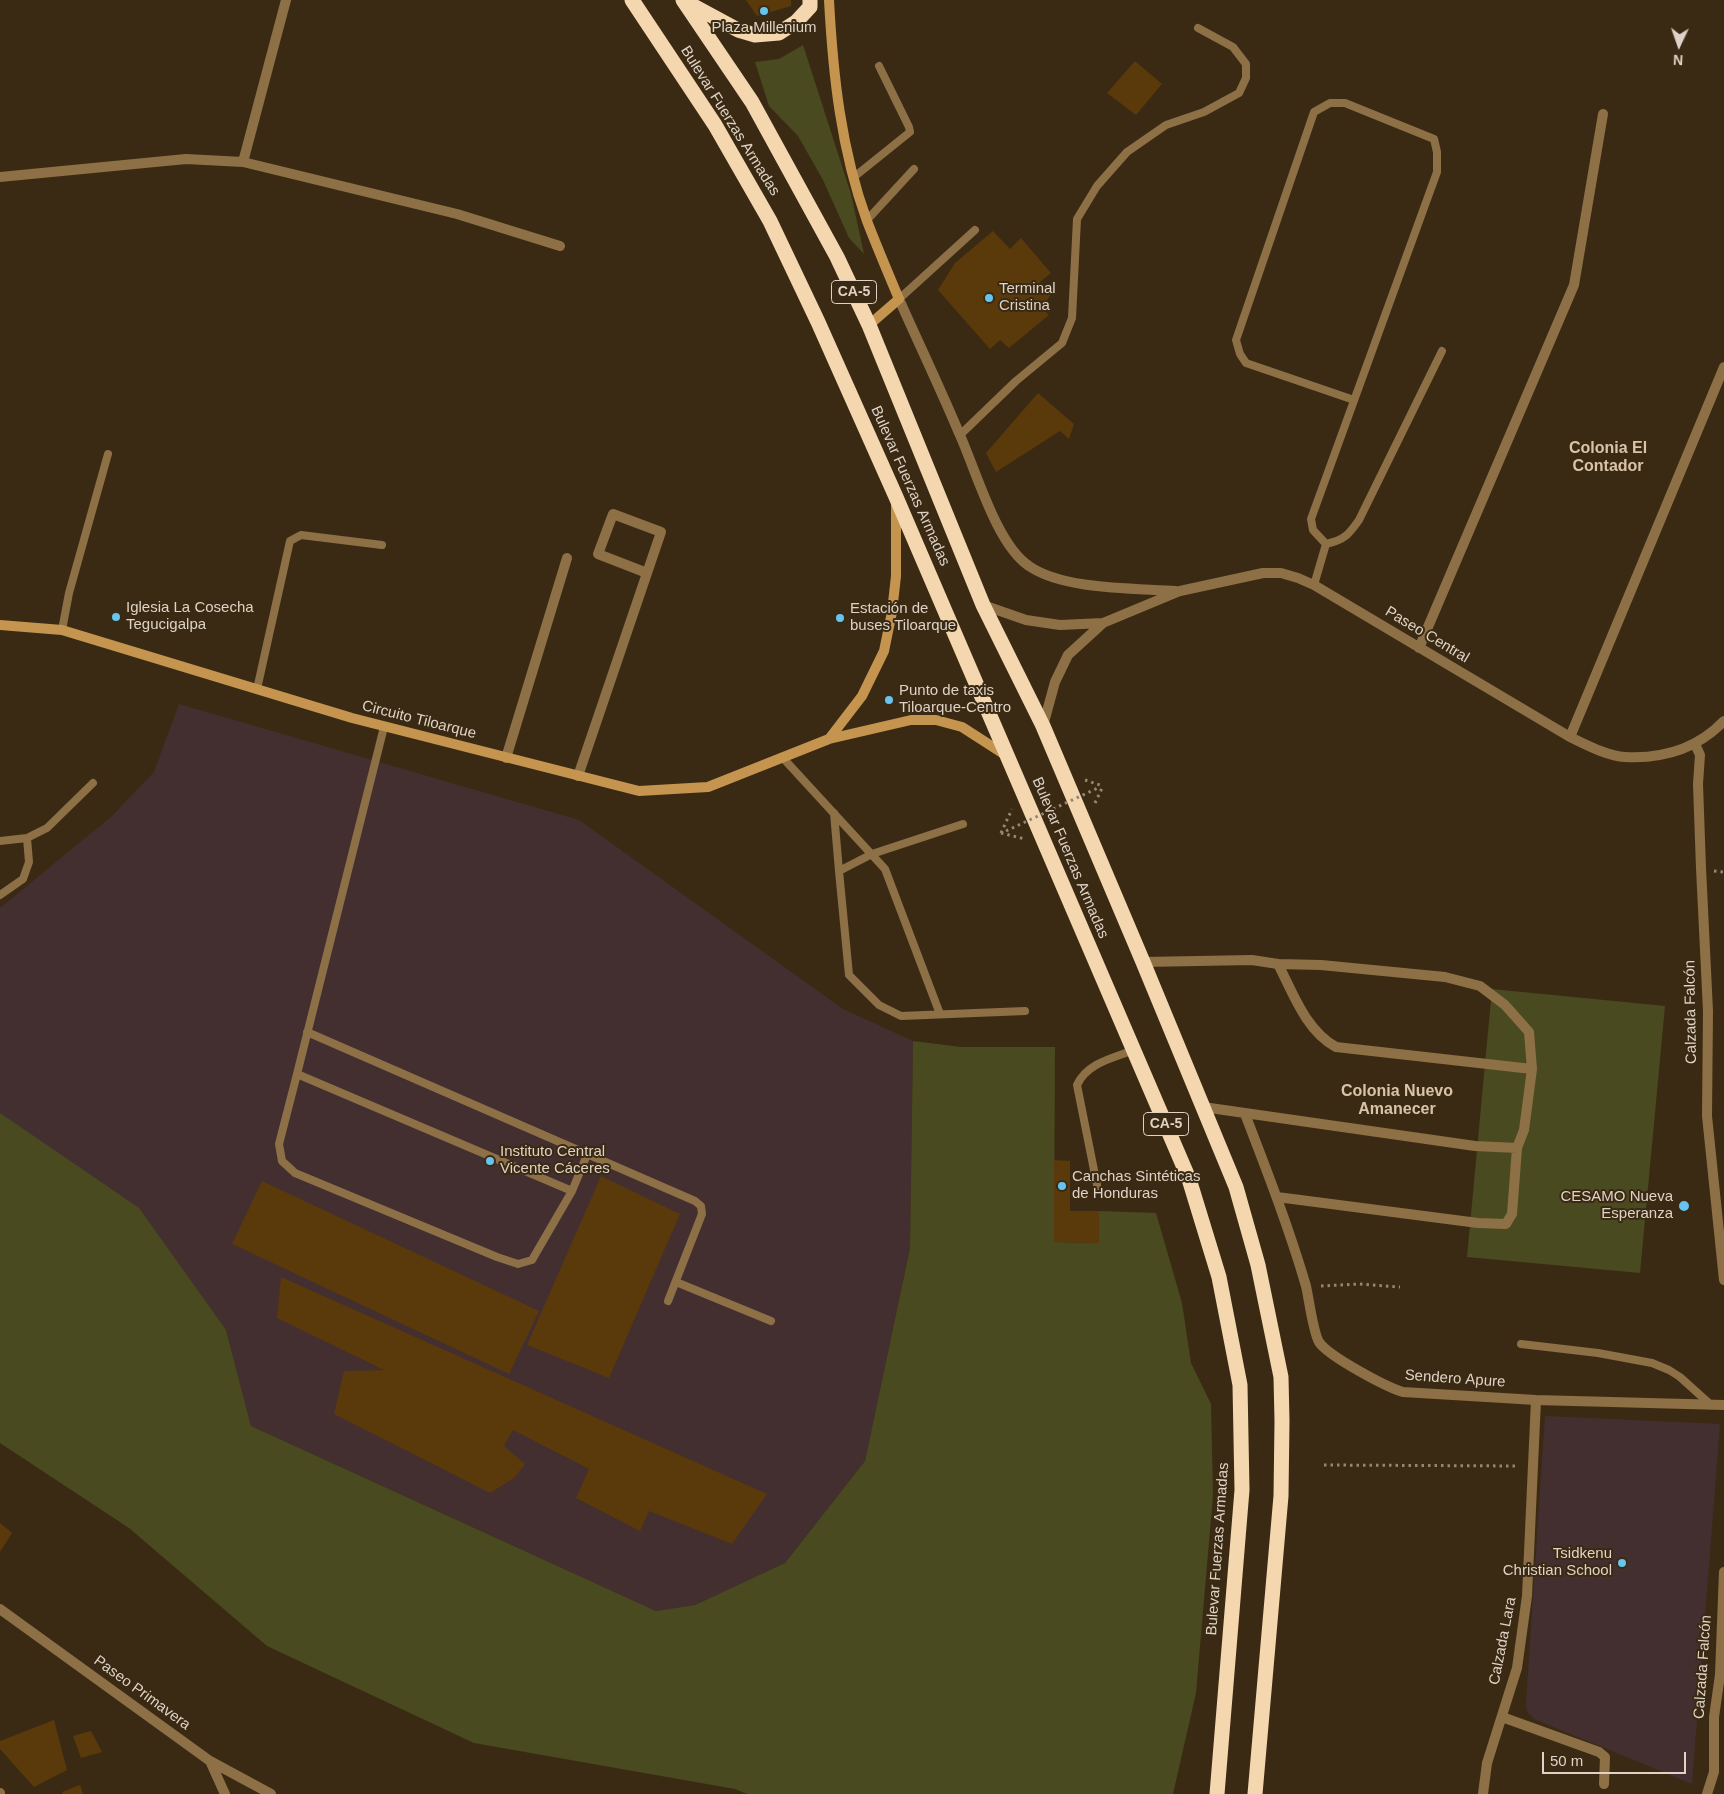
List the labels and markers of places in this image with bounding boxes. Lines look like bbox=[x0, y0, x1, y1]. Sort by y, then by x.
marker: Plaza Millenium bbox=[758, 5, 770, 17]
place label: Plaza Millenium bbox=[711, 19, 817, 37]
place label: Terminal Cristina bbox=[999, 280, 1056, 315]
marker: Terminal Cristina bbox=[983, 292, 995, 304]
place label: Iglesia La Cosecha Tegucigalpa bbox=[126, 599, 254, 634]
place label: Estación de buses Tiloarque bbox=[850, 600, 956, 635]
marker: Iglesia La Cosecha Tegucigalpa bbox=[110, 611, 122, 623]
marker: Estación de buses Tiloarque bbox=[834, 612, 846, 624]
place label: Punto de taxis Tiloarque-Centro bbox=[899, 682, 1011, 717]
marker: Punto de taxis Tiloarque-Centro bbox=[883, 694, 895, 706]
place label: Instituto Central Vicente Cáceres bbox=[500, 1143, 610, 1178]
marker: Instituto Central Vicente Cáceres bbox=[484, 1155, 496, 1167]
place label: Canchas Sintéticas de Honduras bbox=[1072, 1168, 1200, 1203]
marker: Canchas Sintéticas de Honduras bbox=[1056, 1180, 1068, 1192]
place label: CESAMO Nueva Esperanza bbox=[1560, 1188, 1673, 1223]
marker: CESAMO Nueva Esperanza bbox=[1677, 1199, 1691, 1213]
place label: Tsidkenu Christian School bbox=[1503, 1545, 1612, 1580]
marker: Tsidkenu Christian School bbox=[1616, 1557, 1628, 1569]

